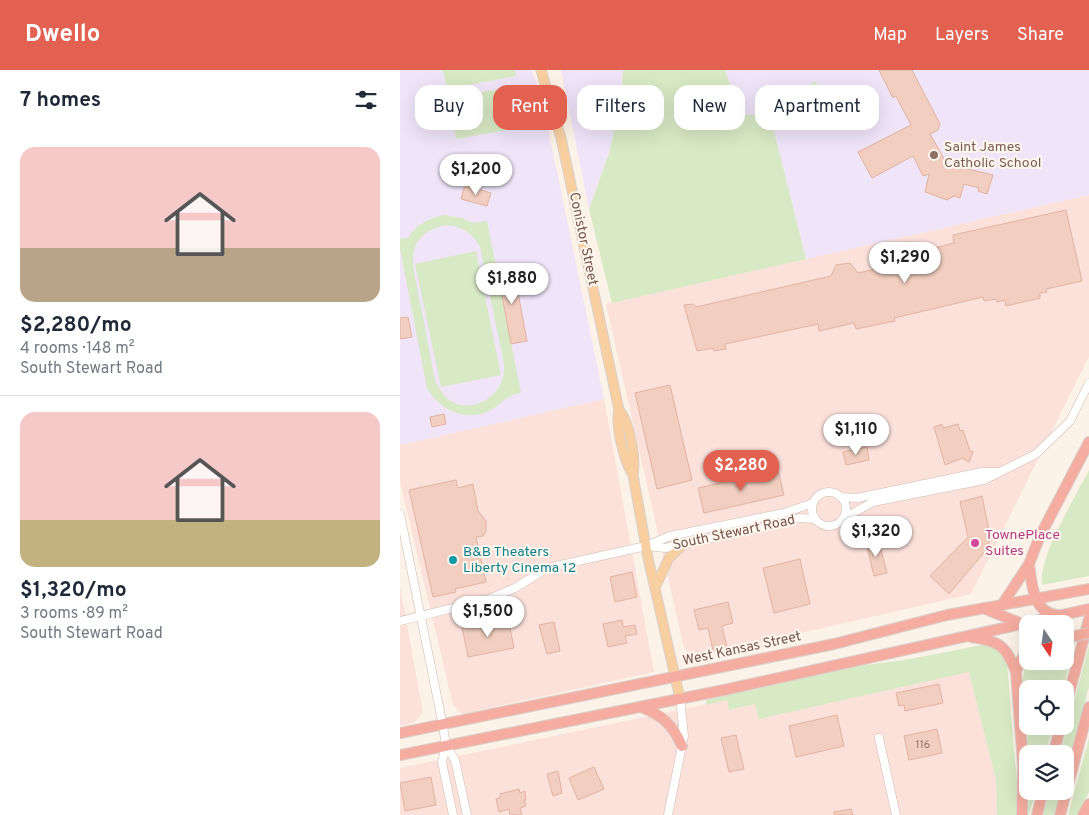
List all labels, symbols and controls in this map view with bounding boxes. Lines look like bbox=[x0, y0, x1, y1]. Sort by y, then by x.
text: Dwello bbox=[25, 20, 100, 50]
text: Map bbox=[873, 24, 907, 47]
text: Layers bbox=[935, 24, 989, 47]
text: Share bbox=[1017, 24, 1064, 47]
chip: Buy bbox=[415, 85, 483, 130]
chip: Rent bbox=[493, 85, 567, 130]
chip: Filters bbox=[577, 85, 664, 130]
chip: New bbox=[674, 85, 745, 130]
chip: Apartment bbox=[755, 85, 879, 130]
icon: filters bbox=[352, 86, 380, 114]
text: 7 homes bbox=[20, 87, 101, 114]
place label: Saint James Catholic School bbox=[944, 139, 1041, 172]
marker: Saint James Catholic School bbox=[928, 149, 940, 161]
pin: $1,200 bbox=[435, 154, 517, 196]
text: $1,200 bbox=[450, 160, 502, 180]
icon: home bbox=[155, 179, 245, 269]
street label: Conistor Street bbox=[565, 191, 601, 287]
pin: $1,290 bbox=[864, 242, 946, 284]
text: $1,290 bbox=[880, 248, 930, 268]
pin: $1,880 bbox=[471, 262, 553, 305]
text: $1,880 bbox=[487, 269, 537, 289]
text: $2,280/mo bbox=[20, 312, 132, 339]
text: 4 rooms · 148 m² bbox=[20, 339, 135, 359]
text: South Stewart Road bbox=[20, 359, 163, 379]
pin: $1,110 bbox=[815, 414, 897, 456]
text: $1,110 bbox=[834, 420, 878, 440]
icon: home bbox=[155, 445, 245, 535]
pin: $2,280 bbox=[700, 450, 782, 492]
text: $2,280 bbox=[714, 456, 768, 476]
street label: South Stewart Road bbox=[671, 512, 797, 554]
pin: $1,320 bbox=[835, 516, 917, 558]
text: $1,320 bbox=[851, 522, 901, 542]
place label: TownePlace Suites bbox=[985, 527, 1060, 560]
marker: TownePlace Suites bbox=[969, 537, 981, 549]
place label: B&B Theaters Liberty Cinema 12 bbox=[463, 544, 576, 577]
marker: B&B Theaters Liberty Cinema 12 bbox=[447, 554, 459, 566]
text: $1,320/mo bbox=[20, 577, 127, 604]
pin: $1,500 bbox=[447, 596, 529, 638]
text: $1,500 bbox=[462, 602, 514, 622]
text: 3 rooms · 89 m² bbox=[20, 604, 128, 624]
north arrow bbox=[1019, 615, 1074, 670]
map controls bbox=[1019, 615, 1074, 800]
text: South Stewart Road bbox=[20, 624, 163, 644]
street label: West Kansas Street bbox=[681, 628, 803, 670]
button: locate bbox=[1019, 680, 1074, 735]
house number: 116 bbox=[916, 738, 930, 752]
button: layers bbox=[1019, 745, 1074, 800]

